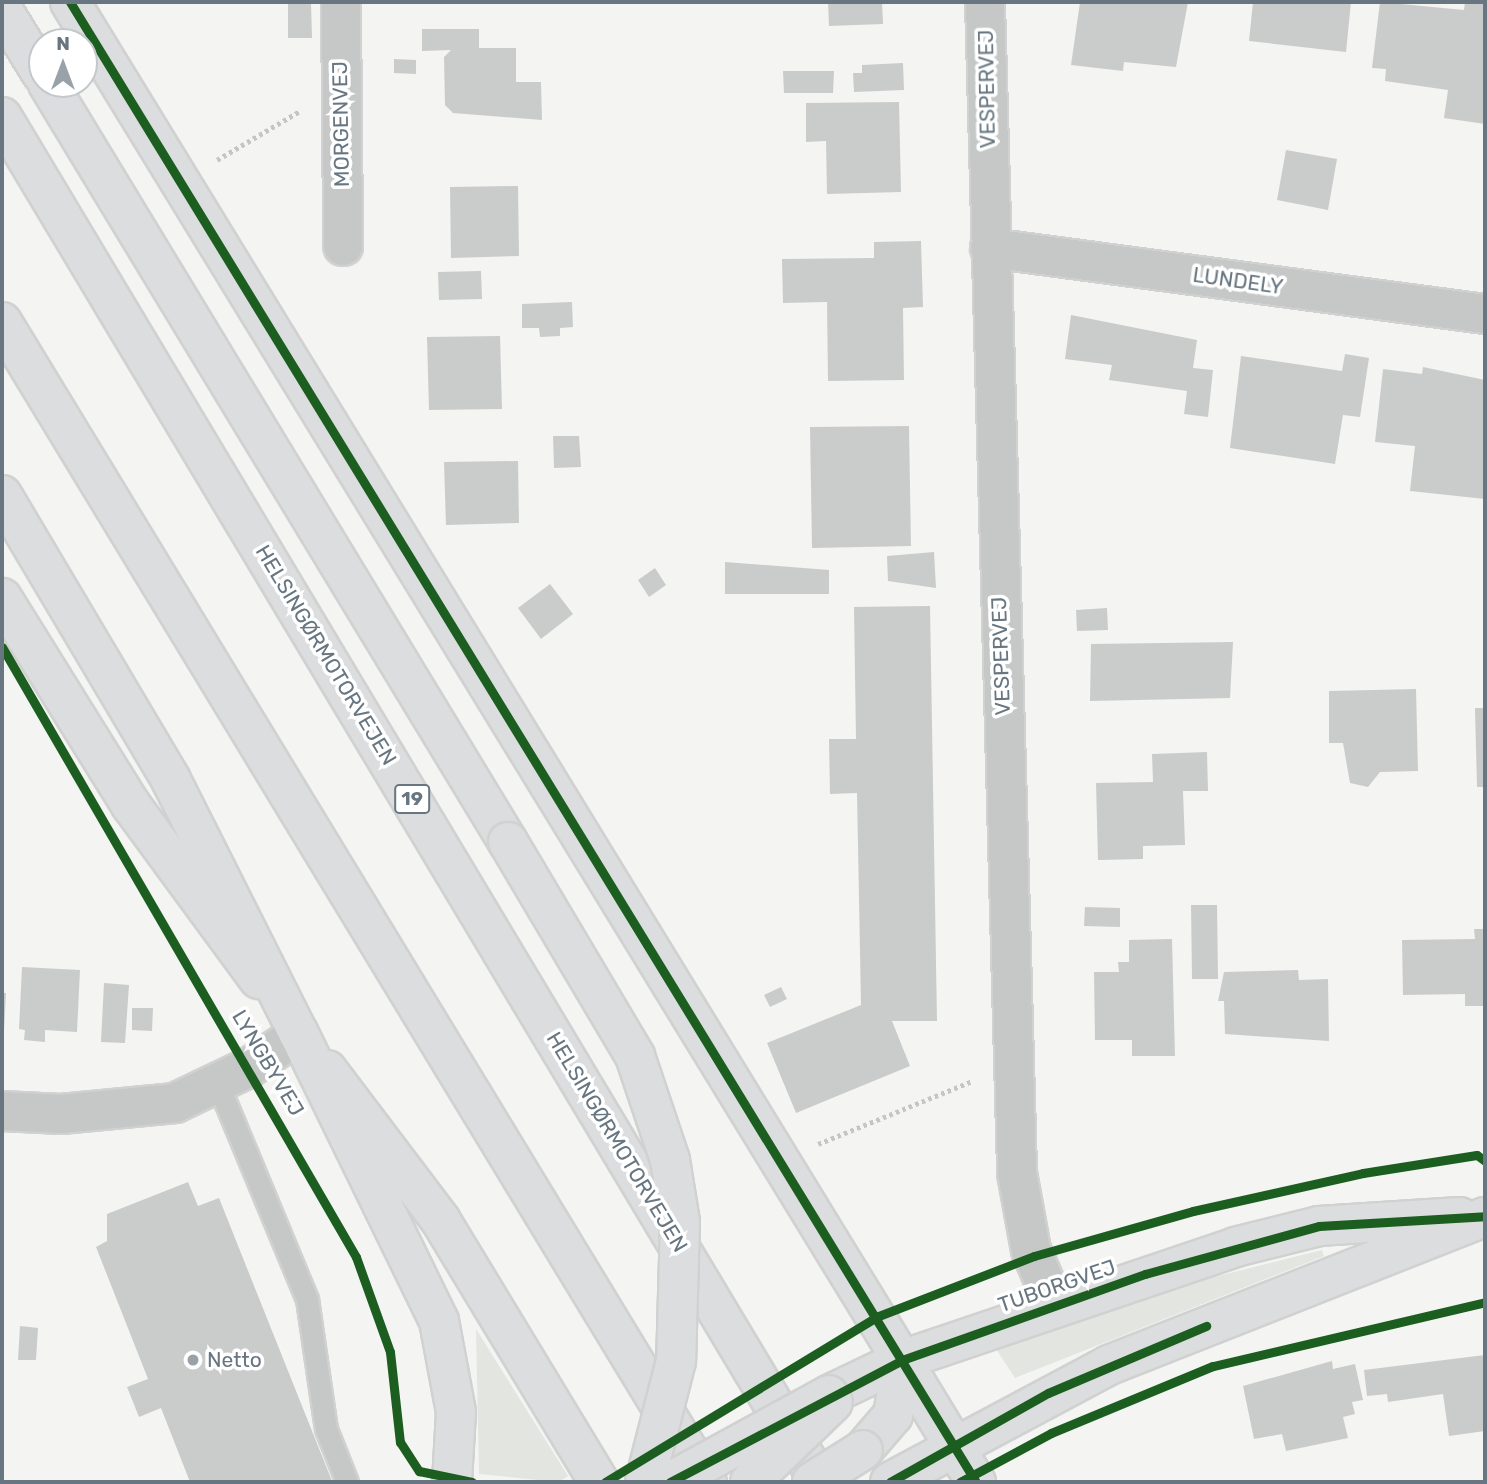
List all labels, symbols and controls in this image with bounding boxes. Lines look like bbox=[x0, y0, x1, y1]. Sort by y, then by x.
north arrow bbox=[28, 28, 98, 98]
street label: VESPERVEJ bbox=[973, 29, 1001, 149]
text: N bbox=[56, 32, 70, 55]
street label: MORGENVEJ bbox=[327, 61, 355, 187]
street label: LUNDELY bbox=[1191, 262, 1285, 300]
street label: HELSINGØRMOTORVEJEN bbox=[250, 540, 402, 770]
street label: VESPERVEJ bbox=[986, 596, 1016, 716]
road number: 19 bbox=[393, 784, 431, 814]
street label: LYNGBYVEJ bbox=[227, 1005, 309, 1121]
street label: HELSINGØRMOTORVEJEN bbox=[541, 1027, 693, 1257]
street label: TUBORGVEJ bbox=[995, 1254, 1119, 1318]
place label: Netto bbox=[207, 1347, 262, 1373]
marker: Netto bbox=[185, 1352, 201, 1368]

